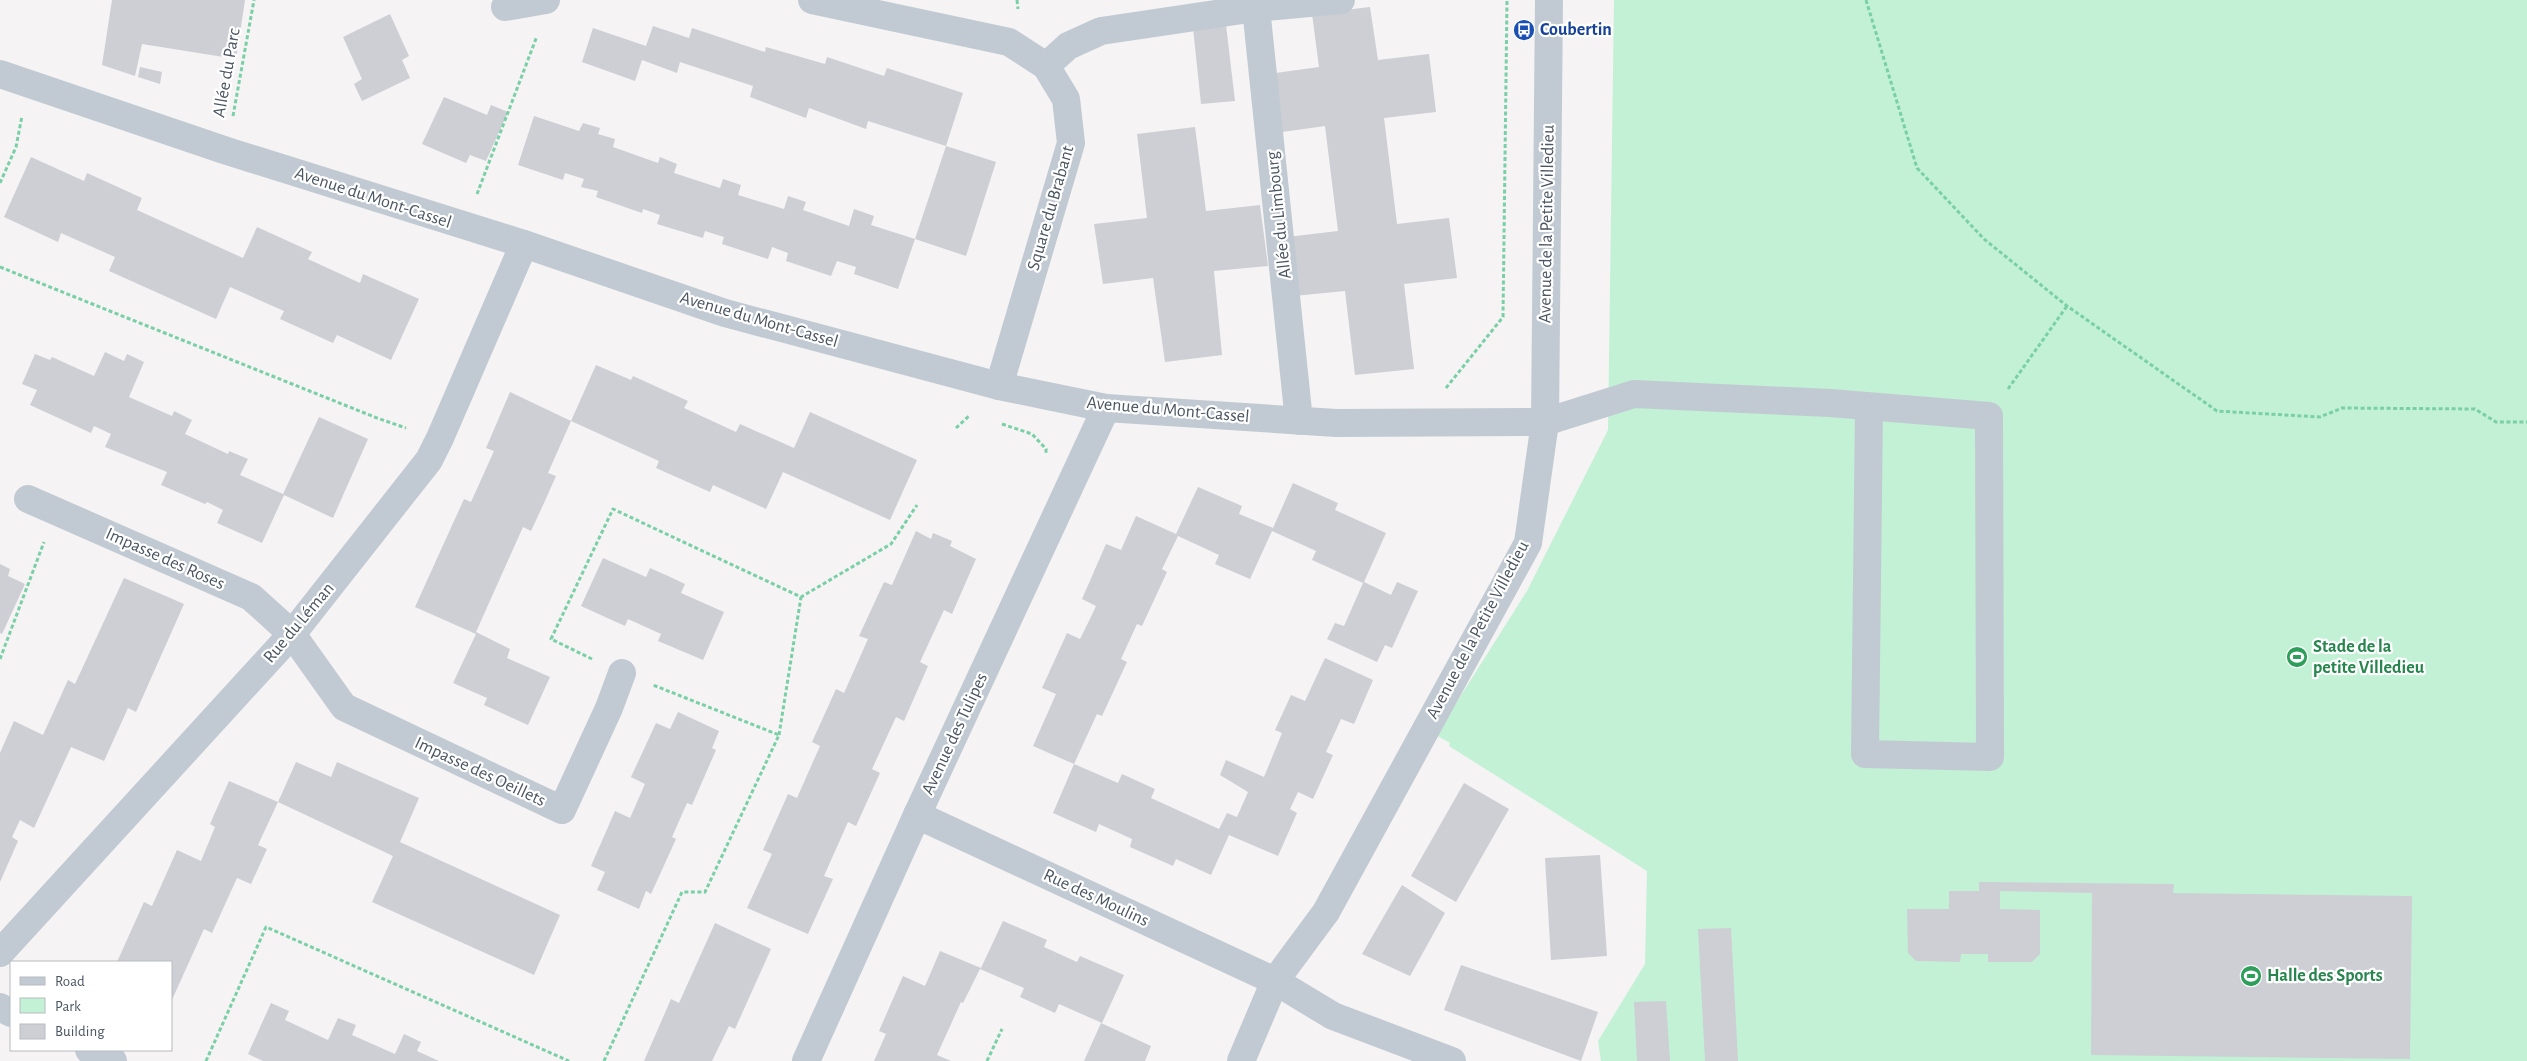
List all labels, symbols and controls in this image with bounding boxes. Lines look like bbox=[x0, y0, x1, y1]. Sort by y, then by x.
bus stop icon: Coubertin bbox=[1512, 18, 1536, 42]
place label: Coubertin bbox=[1540, 21, 1612, 39]
street label: Allée du Parc bbox=[210, 27, 244, 119]
street label: Avenue de la Petite Villedieu bbox=[1536, 125, 1558, 323]
street label: Square du Brabant bbox=[1025, 143, 1078, 272]
street label: Allée du Limbourg bbox=[1263, 150, 1295, 280]
street label: Avenue du Mont-Cassel bbox=[292, 164, 454, 232]
street label: Avenue du Mont-Cassel bbox=[678, 289, 840, 351]
street label: Avenue du Mont-Cassel bbox=[1086, 394, 1250, 426]
street label: Impasse des Roses bbox=[103, 525, 227, 593]
street label: Avenue de la Petite Villedieu bbox=[1423, 538, 1533, 722]
street label: Rue du Léman bbox=[260, 579, 338, 667]
place label: Stade de la petite Villedieu bbox=[2313, 638, 2425, 677]
sports icon: Stade de la petite Villedieu bbox=[2285, 645, 2309, 669]
street label: Avenue des Tulipes bbox=[919, 670, 991, 798]
street label: Impasse des Oeillets bbox=[412, 734, 548, 810]
street label: Rue des Moulins bbox=[1041, 866, 1151, 930]
legend bbox=[10, 961, 172, 1051]
sports icon: Halle des Sports bbox=[2239, 964, 2263, 988]
place label: Halle des Sports bbox=[2267, 967, 2383, 985]
text: Road bbox=[55, 974, 85, 989]
text: Park bbox=[55, 999, 81, 1014]
text: Building bbox=[55, 1024, 105, 1039]

